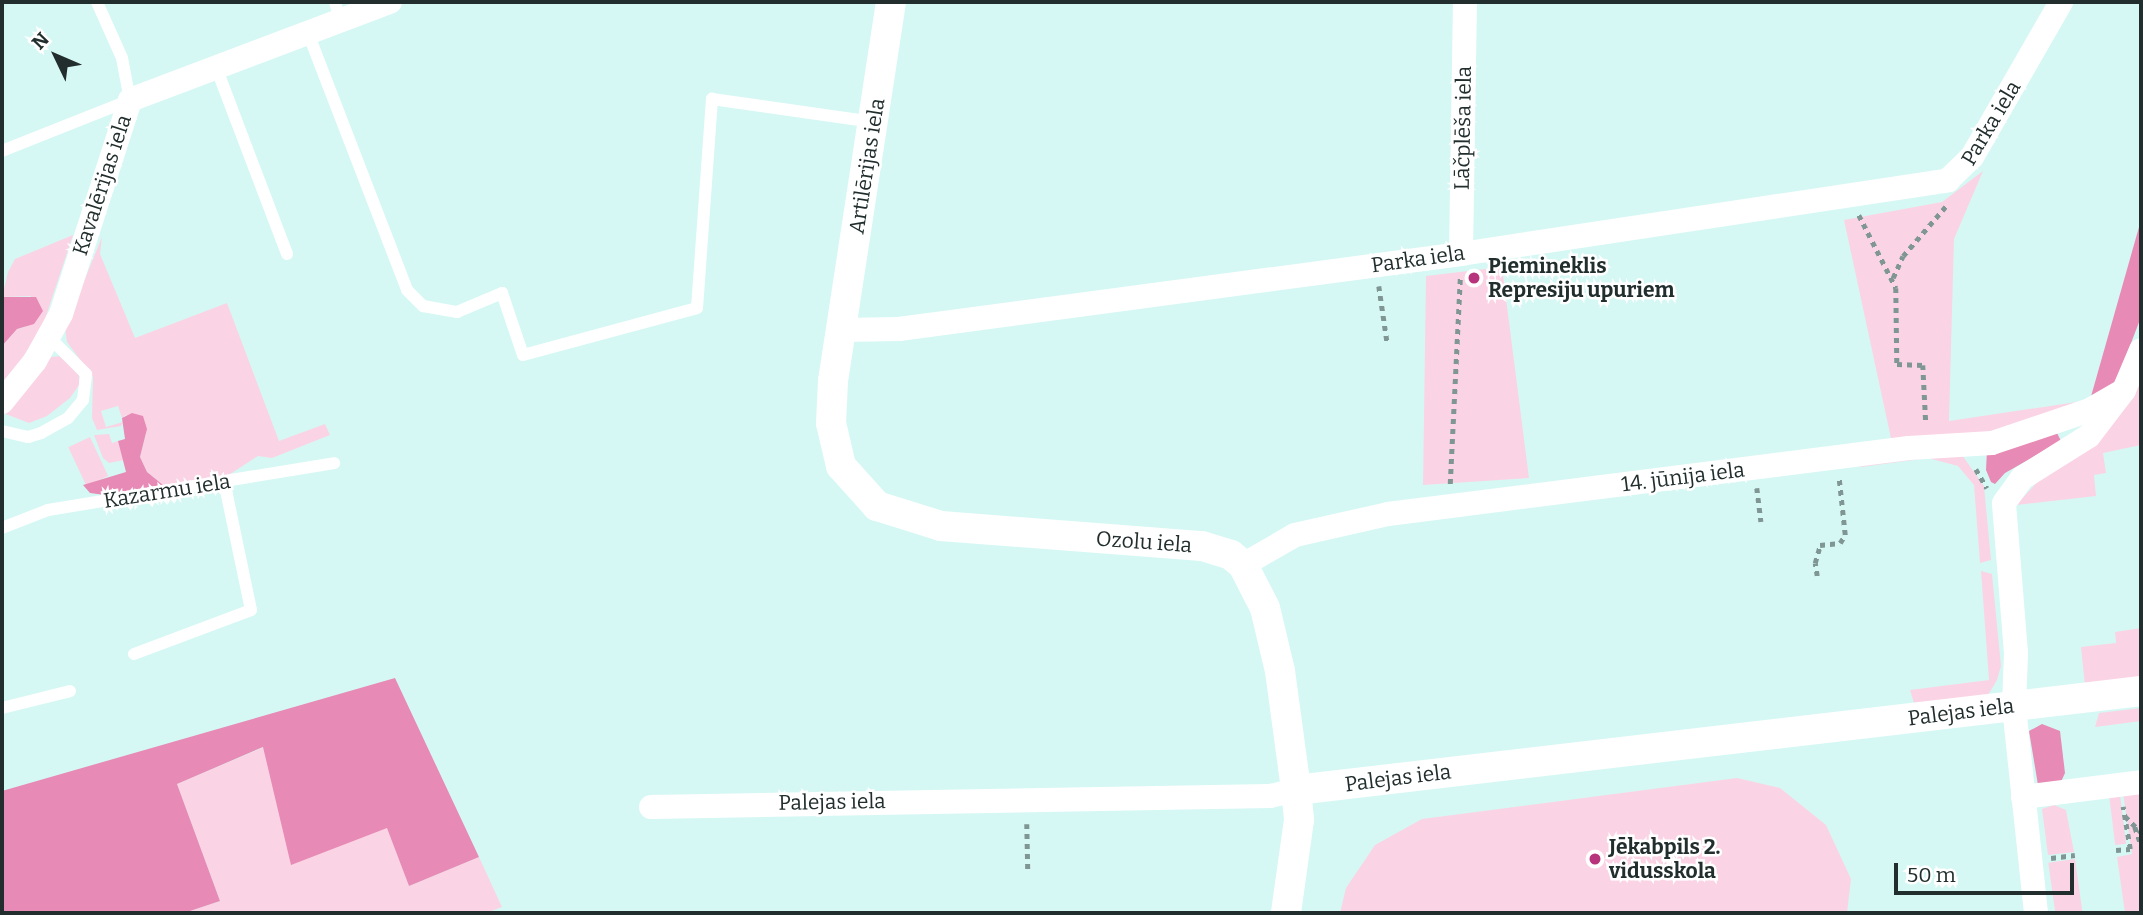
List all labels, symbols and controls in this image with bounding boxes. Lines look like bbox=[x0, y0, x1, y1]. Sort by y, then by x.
north arrow bbox=[21, 21, 91, 91]
text: N bbox=[27, 28, 54, 54]
street label: Lāčplēša iela bbox=[1449, 66, 1477, 190]
street label: Parka iela bbox=[1956, 76, 2026, 170]
street label: Artilērijas iela bbox=[844, 96, 890, 236]
street label: Kavalērijas iela bbox=[67, 112, 137, 258]
street label: Parka iela bbox=[1370, 240, 1466, 278]
place label: Piemineklis Represiju upuriem bbox=[1488, 253, 1675, 303]
marker: Piemineklis Represiju upuriem bbox=[1466, 270, 1482, 286]
street label: 14. jūnija iela bbox=[1620, 457, 1746, 497]
street label: Kazarmu iela bbox=[102, 469, 232, 513]
street label: Ozolu iela bbox=[1095, 526, 1193, 558]
street label: Palejas iela bbox=[1906, 693, 2016, 731]
street label: Palejas iela bbox=[1343, 759, 1453, 797]
street label: Palejas iela bbox=[778, 788, 886, 816]
place label: Jēkabpils 2. vidusskola bbox=[1609, 834, 1720, 884]
scale bar bbox=[1898, 848, 2078, 892]
marker: Jēkabpils 2. vidusskola bbox=[1587, 851, 1603, 867]
text: 50 m bbox=[1907, 862, 1956, 888]

